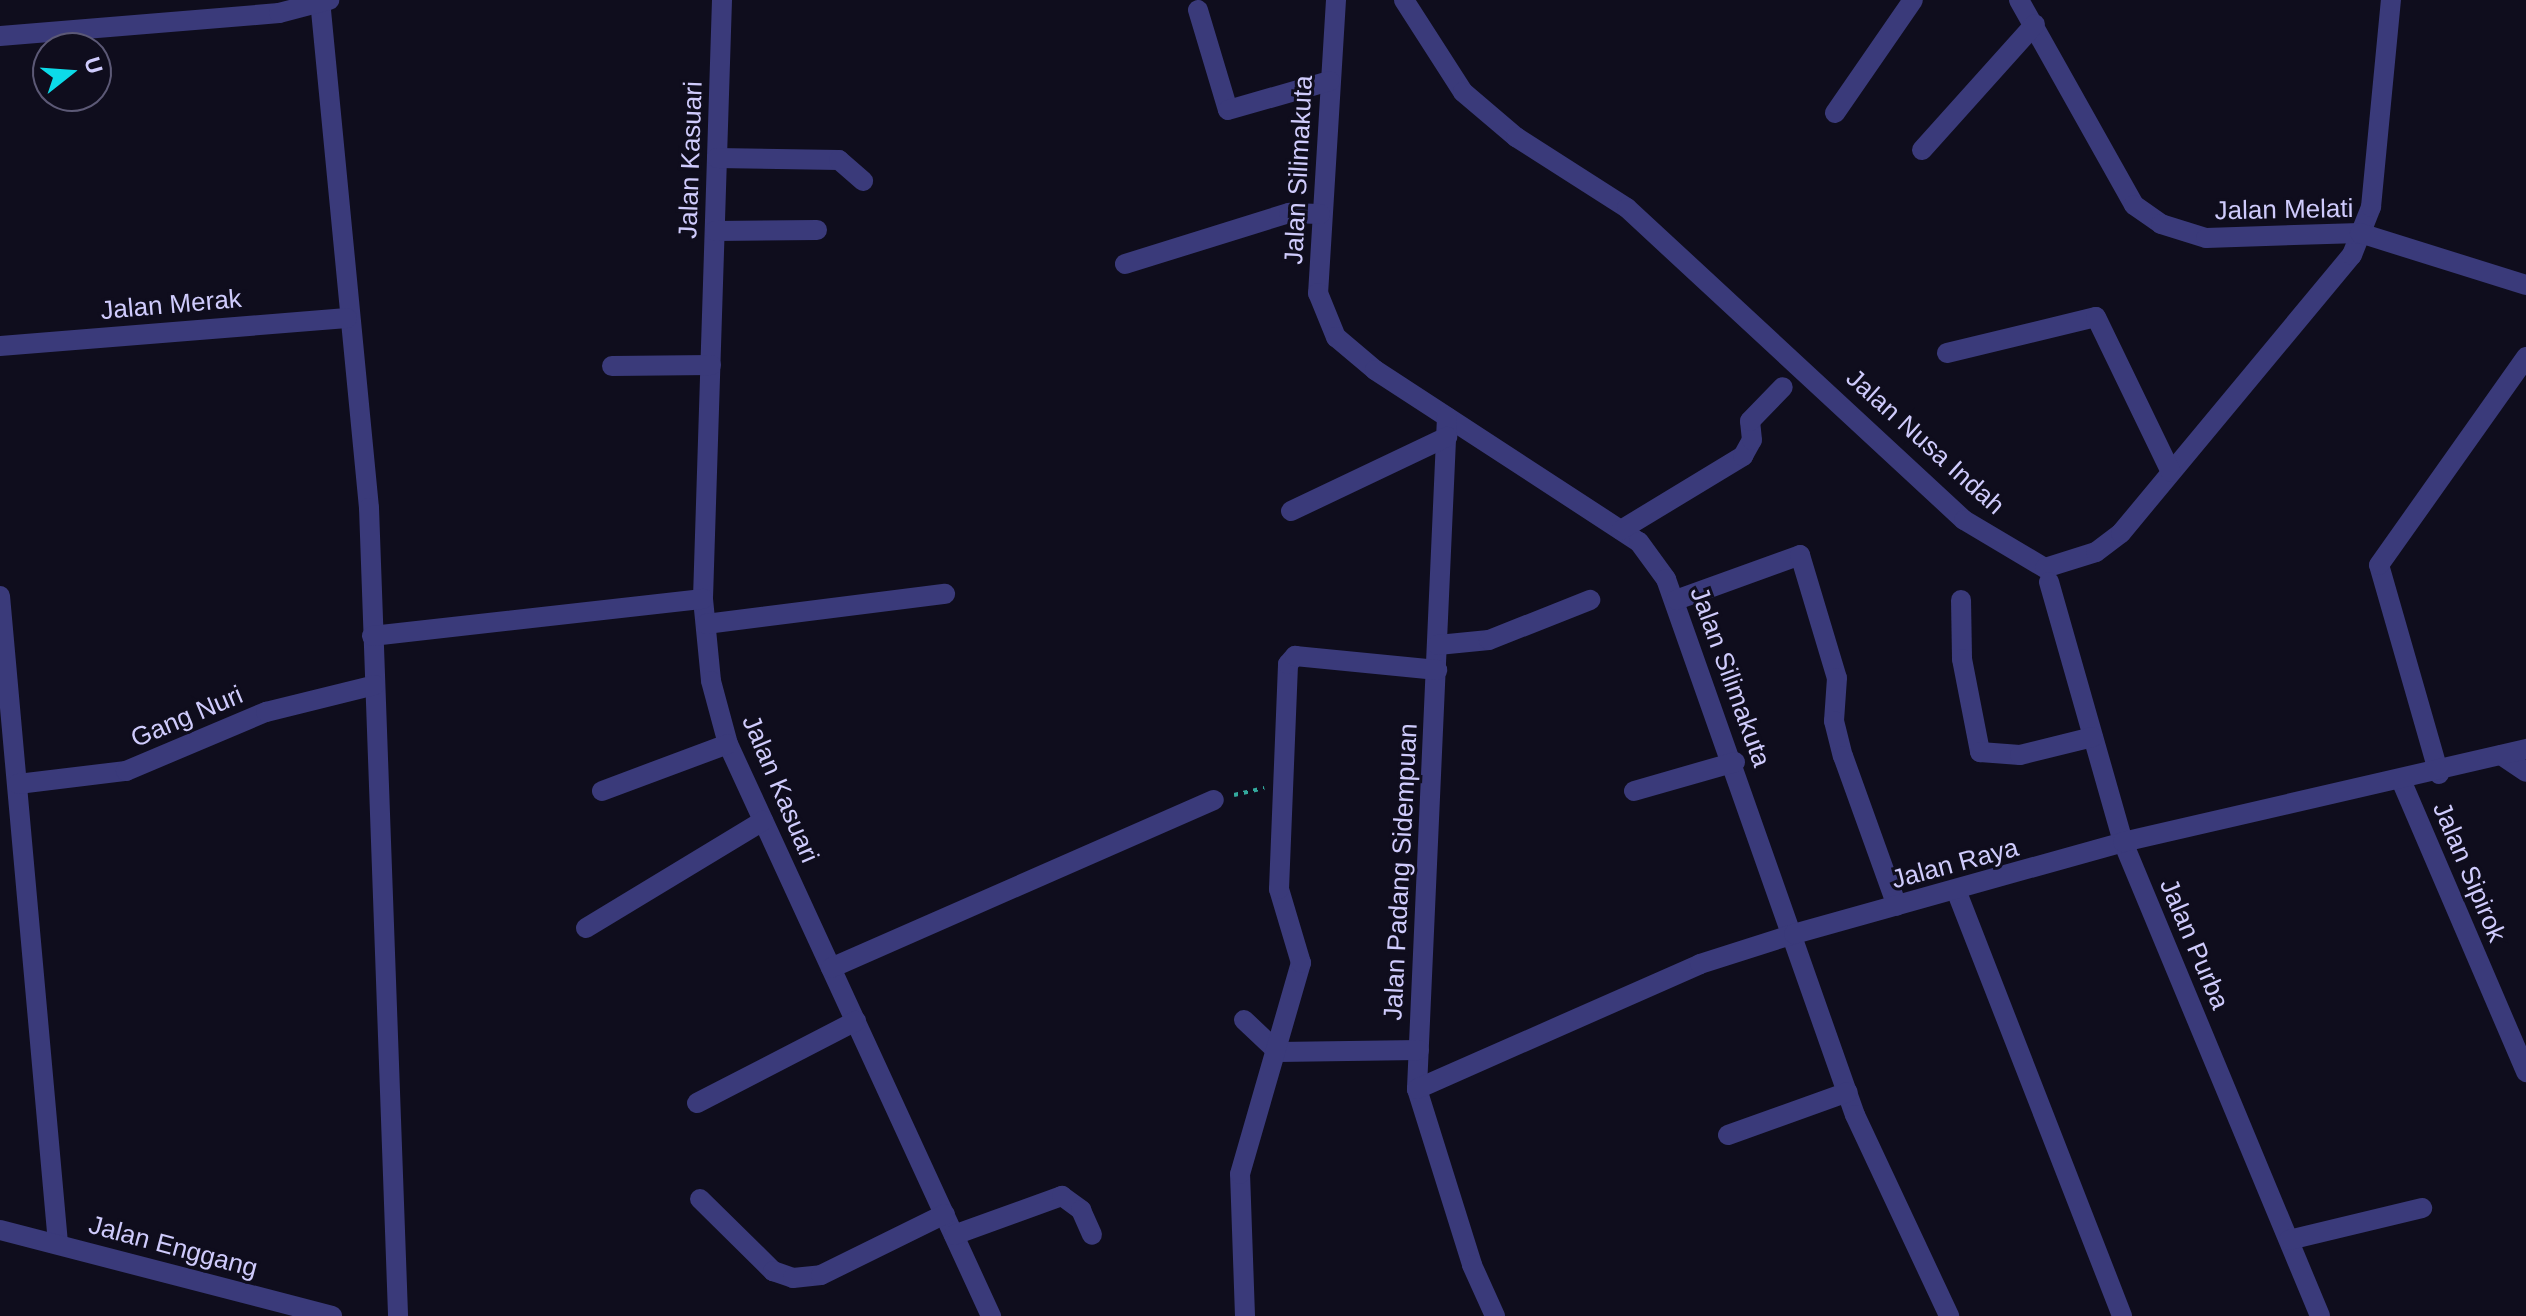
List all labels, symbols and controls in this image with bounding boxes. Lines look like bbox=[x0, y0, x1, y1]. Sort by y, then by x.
north arrow bbox=[32, 32, 112, 112]
text: U bbox=[79, 54, 108, 77]
street label: Jalan Silimakuta bbox=[1278, 75, 1320, 265]
street label: Jalan Kasuari bbox=[673, 81, 709, 239]
street label: Jalan Melati bbox=[2214, 193, 2354, 227]
street label: Jalan Merak bbox=[99, 283, 243, 327]
street label: Jalan Nusa Indah bbox=[1839, 363, 2011, 521]
street label: Jalan Silimakuta bbox=[1683, 583, 1777, 771]
street label: Gang Nuri bbox=[126, 679, 248, 755]
street label: Jalan Kasuari bbox=[735, 710, 825, 868]
street label: Jalan Padang Sidempuan bbox=[1378, 722, 1424, 1022]
street label: Jalan Sipirok bbox=[2426, 797, 2512, 947]
street label: Jalan Raya bbox=[1888, 832, 2022, 896]
street label: Jalan Purba bbox=[2153, 874, 2235, 1014]
street label: Jalan Enggang bbox=[85, 1209, 261, 1285]

